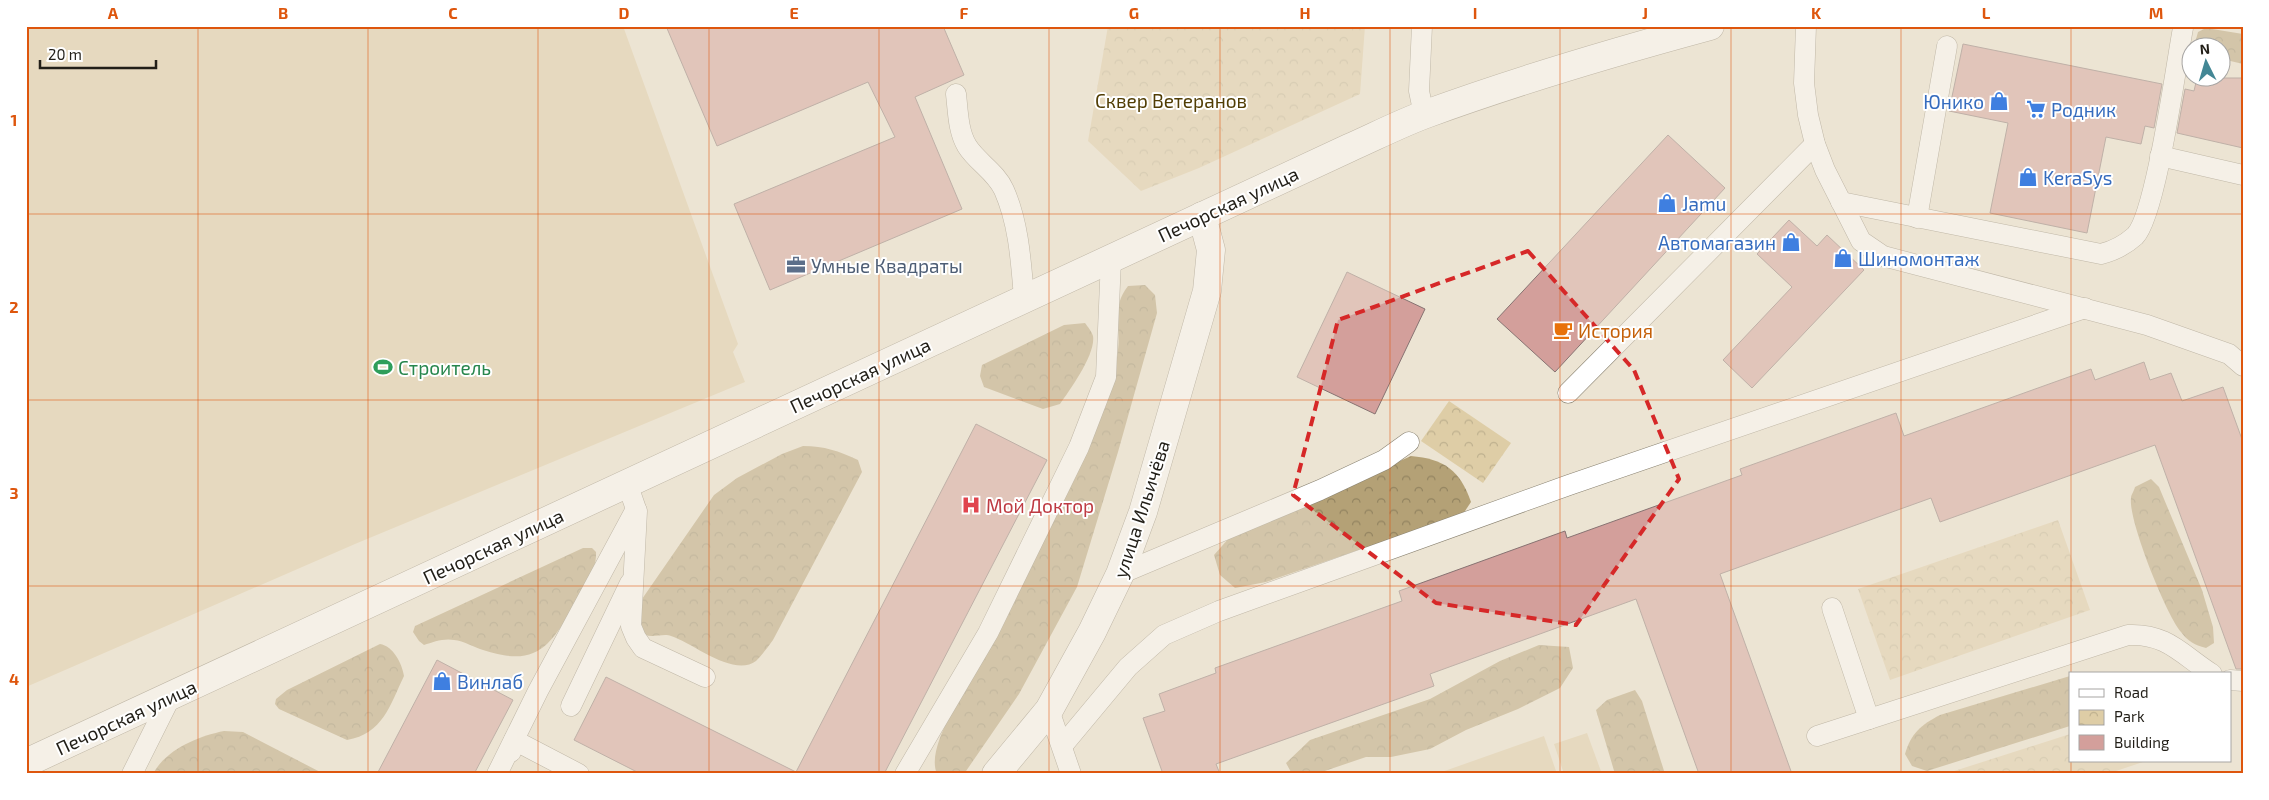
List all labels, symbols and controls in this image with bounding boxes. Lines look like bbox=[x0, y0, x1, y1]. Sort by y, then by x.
text: A bbox=[108, 3, 119, 22]
text: B bbox=[278, 3, 288, 22]
text: C bbox=[448, 3, 458, 22]
text: D bbox=[619, 3, 630, 22]
text: E bbox=[789, 3, 799, 22]
text: F bbox=[960, 3, 969, 22]
text: G bbox=[1129, 3, 1139, 22]
text: H bbox=[1299, 3, 1311, 22]
text: I bbox=[1473, 3, 1477, 22]
text: J bbox=[1642, 3, 1648, 22]
text: K bbox=[1811, 3, 1822, 22]
text: L bbox=[1982, 3, 1991, 22]
text: M bbox=[2149, 3, 2163, 22]
scale bar bbox=[40, 38, 156, 70]
north arrow bbox=[2182, 38, 2232, 88]
text: N bbox=[2199, 40, 2211, 57]
text: 20 m bbox=[48, 45, 82, 63]
park label: Сквер Ветеранов bbox=[1095, 89, 1247, 112]
place label: Юнико bbox=[1923, 90, 1984, 113]
shop icon: Юнико bbox=[1988, 90, 2010, 112]
supermarket icon: Родник bbox=[2025, 98, 2047, 120]
place label: Родник bbox=[2051, 98, 2116, 121]
text: 1 bbox=[11, 110, 17, 129]
street label: Печорская улица bbox=[1154, 161, 1302, 248]
shop icon: KeraSys bbox=[2017, 166, 2039, 188]
place label: KeraSys bbox=[2043, 166, 2112, 189]
shop icon: Jamu bbox=[1656, 192, 1678, 214]
place label: Jamu bbox=[1682, 192, 1726, 215]
place label: Автомагазин bbox=[1658, 231, 1776, 254]
shop icon: Автомагазин bbox=[1780, 231, 1802, 253]
shop icon: Шиномонтаж bbox=[1832, 247, 1854, 269]
place label: Шиномонтаж bbox=[1858, 247, 1980, 270]
office icon: Умные Квадраты bbox=[785, 254, 807, 276]
place label: Умные Квадраты bbox=[811, 254, 963, 277]
text: 2 bbox=[9, 297, 19, 316]
cafe icon: История bbox=[1552, 319, 1574, 341]
place label: История bbox=[1578, 319, 1653, 342]
street label: Печорская улица bbox=[786, 332, 934, 419]
sports icon: Строитель bbox=[372, 356, 394, 378]
place label: Строитель bbox=[398, 356, 491, 379]
street label: улица Ильичёва bbox=[1108, 437, 1175, 581]
text: 3 bbox=[9, 483, 19, 502]
hospital icon: Мой Доктор bbox=[960, 494, 982, 516]
place label: Мой Доктор bbox=[986, 494, 1094, 517]
street label: Печорская улица bbox=[419, 503, 567, 590]
text: 4 bbox=[9, 669, 19, 688]
shop icon: Винлаб bbox=[431, 670, 453, 692]
place label: Винлаб bbox=[457, 670, 523, 693]
legend bbox=[2069, 672, 2232, 762]
street label: Печорская улица bbox=[52, 674, 200, 761]
text: Road bbox=[2114, 683, 2149, 701]
text: Park bbox=[2114, 707, 2145, 725]
text: Building bbox=[2114, 733, 2170, 751]

